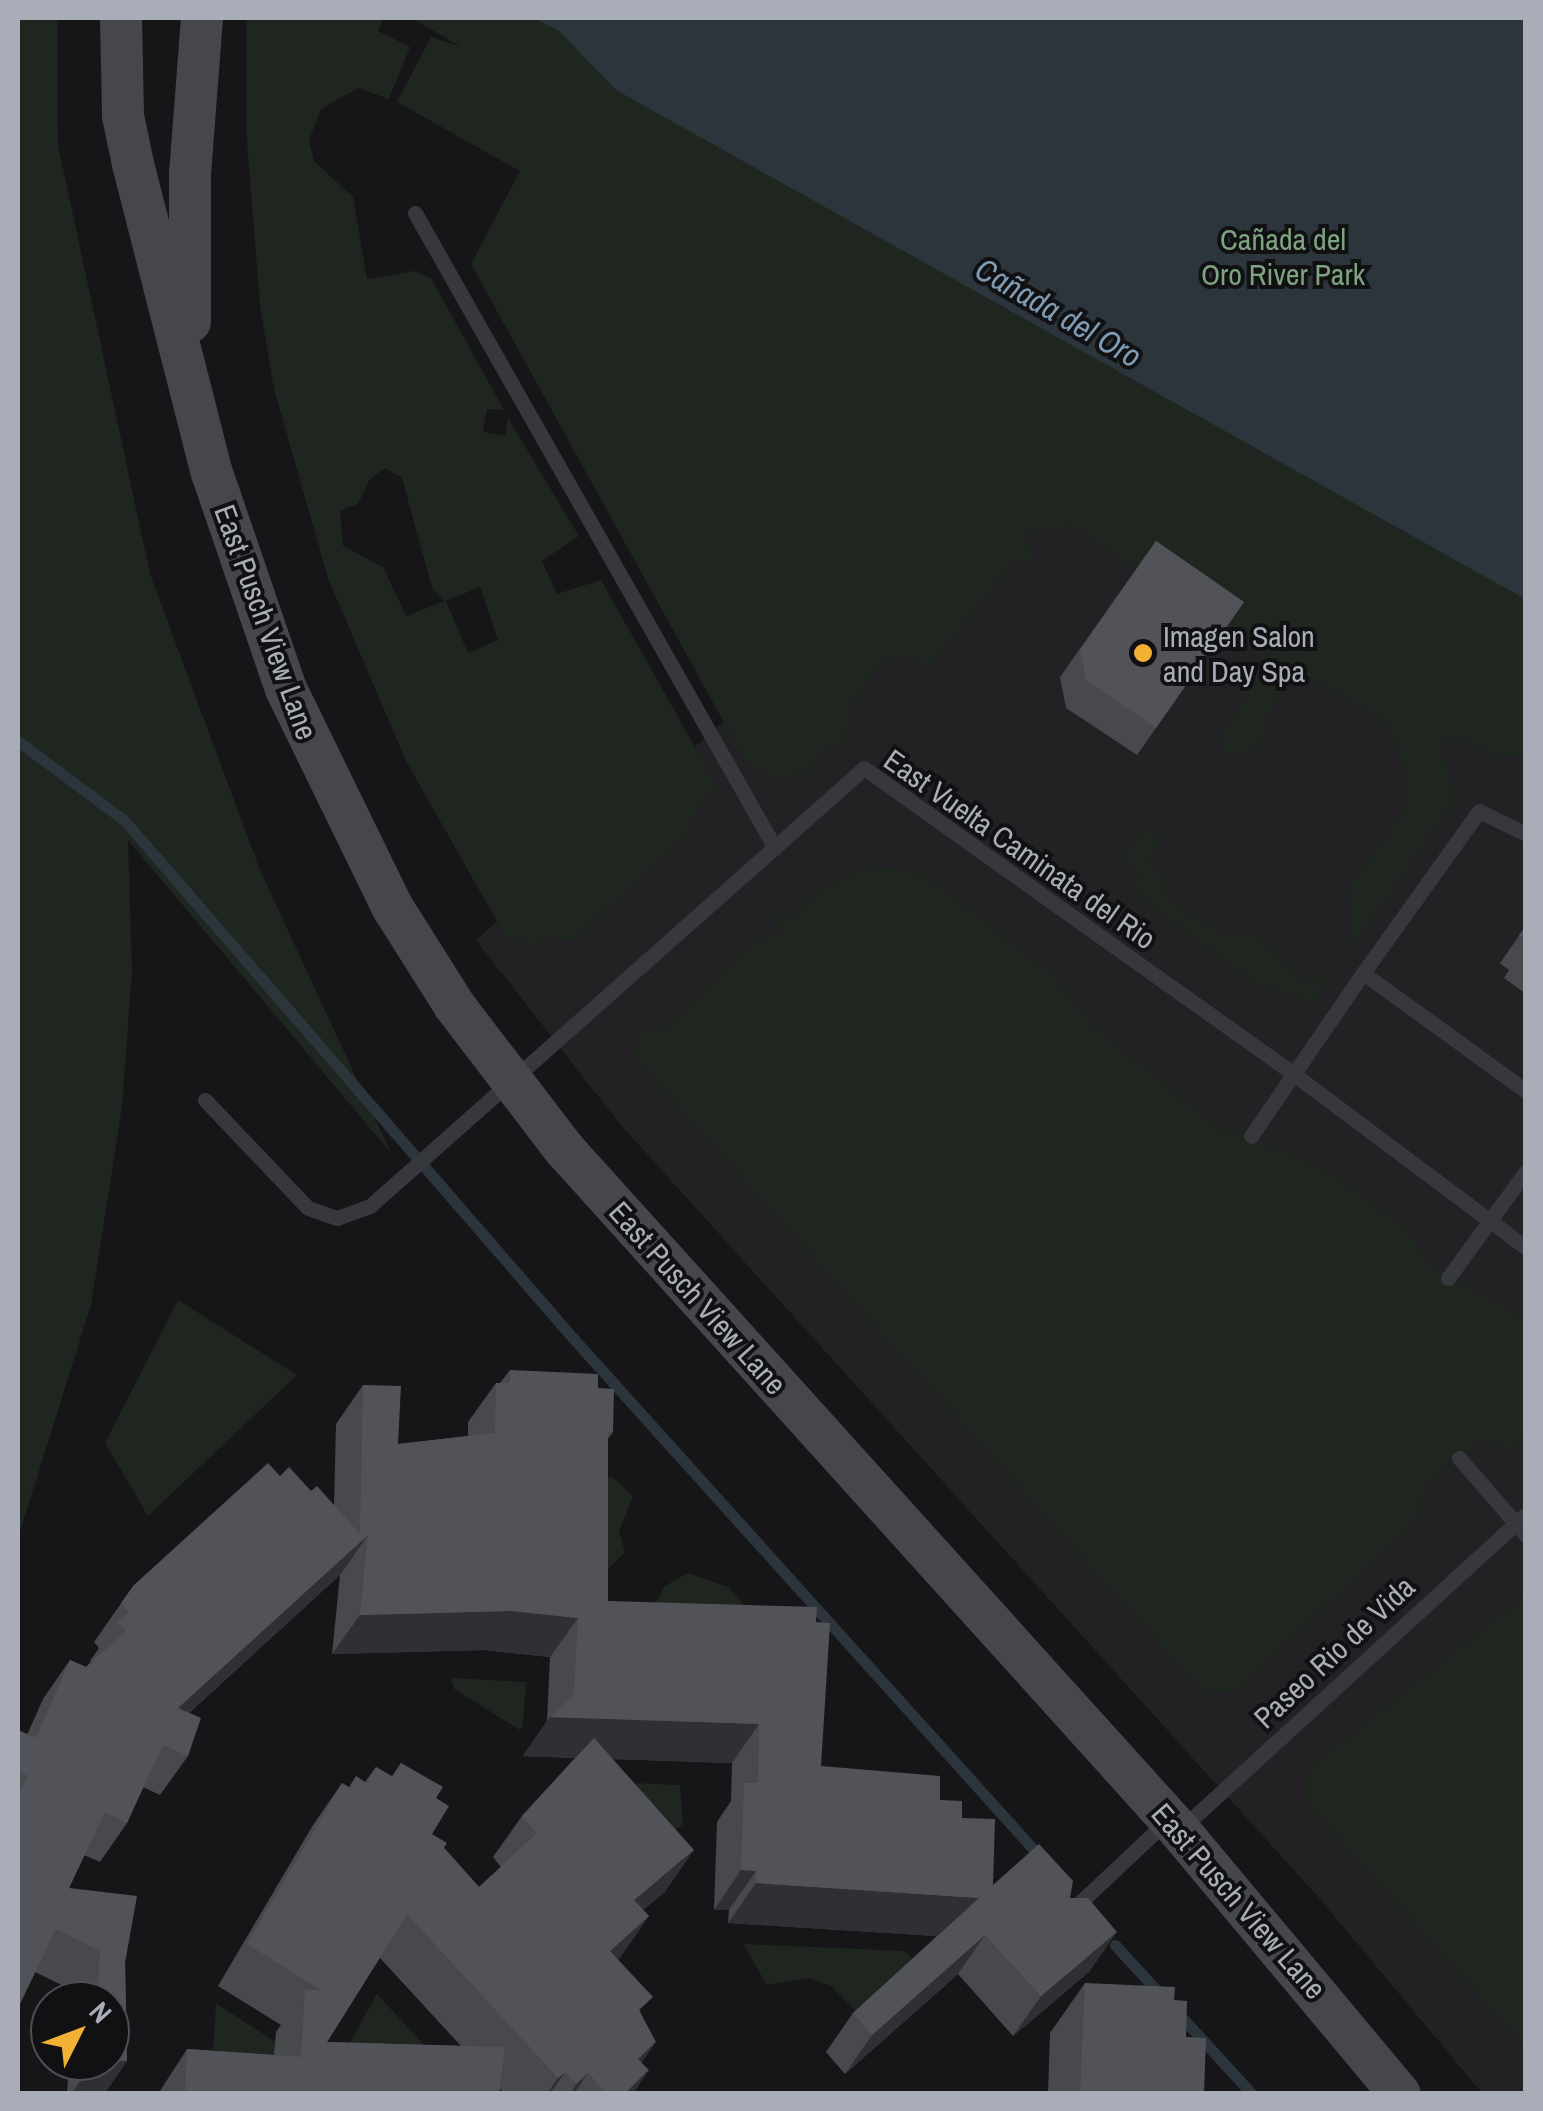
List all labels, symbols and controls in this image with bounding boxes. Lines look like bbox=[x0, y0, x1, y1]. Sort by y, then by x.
park label: Cañada del Oro River Park bbox=[1201, 221, 1365, 292]
water label: Cañada del Oro bbox=[968, 250, 1148, 376]
street label: East Pusch View Lane bbox=[207, 500, 325, 744]
place label: Imagen Salon and Day Spa bbox=[1163, 618, 1315, 688]
marker: Imagen Salon and Day Spa bbox=[1132, 642, 1154, 664]
street label: East Vuelta Caminata del Rio bbox=[877, 742, 1163, 956]
street label: East Pusch View Lane bbox=[602, 1194, 794, 1402]
street label: Paseo Rio de Vida bbox=[1246, 1569, 1422, 1735]
street label: East Pusch View Lane bbox=[1144, 1796, 1334, 2006]
north arrow bbox=[30, 1981, 130, 2081]
text: N bbox=[81, 1993, 120, 2031]

